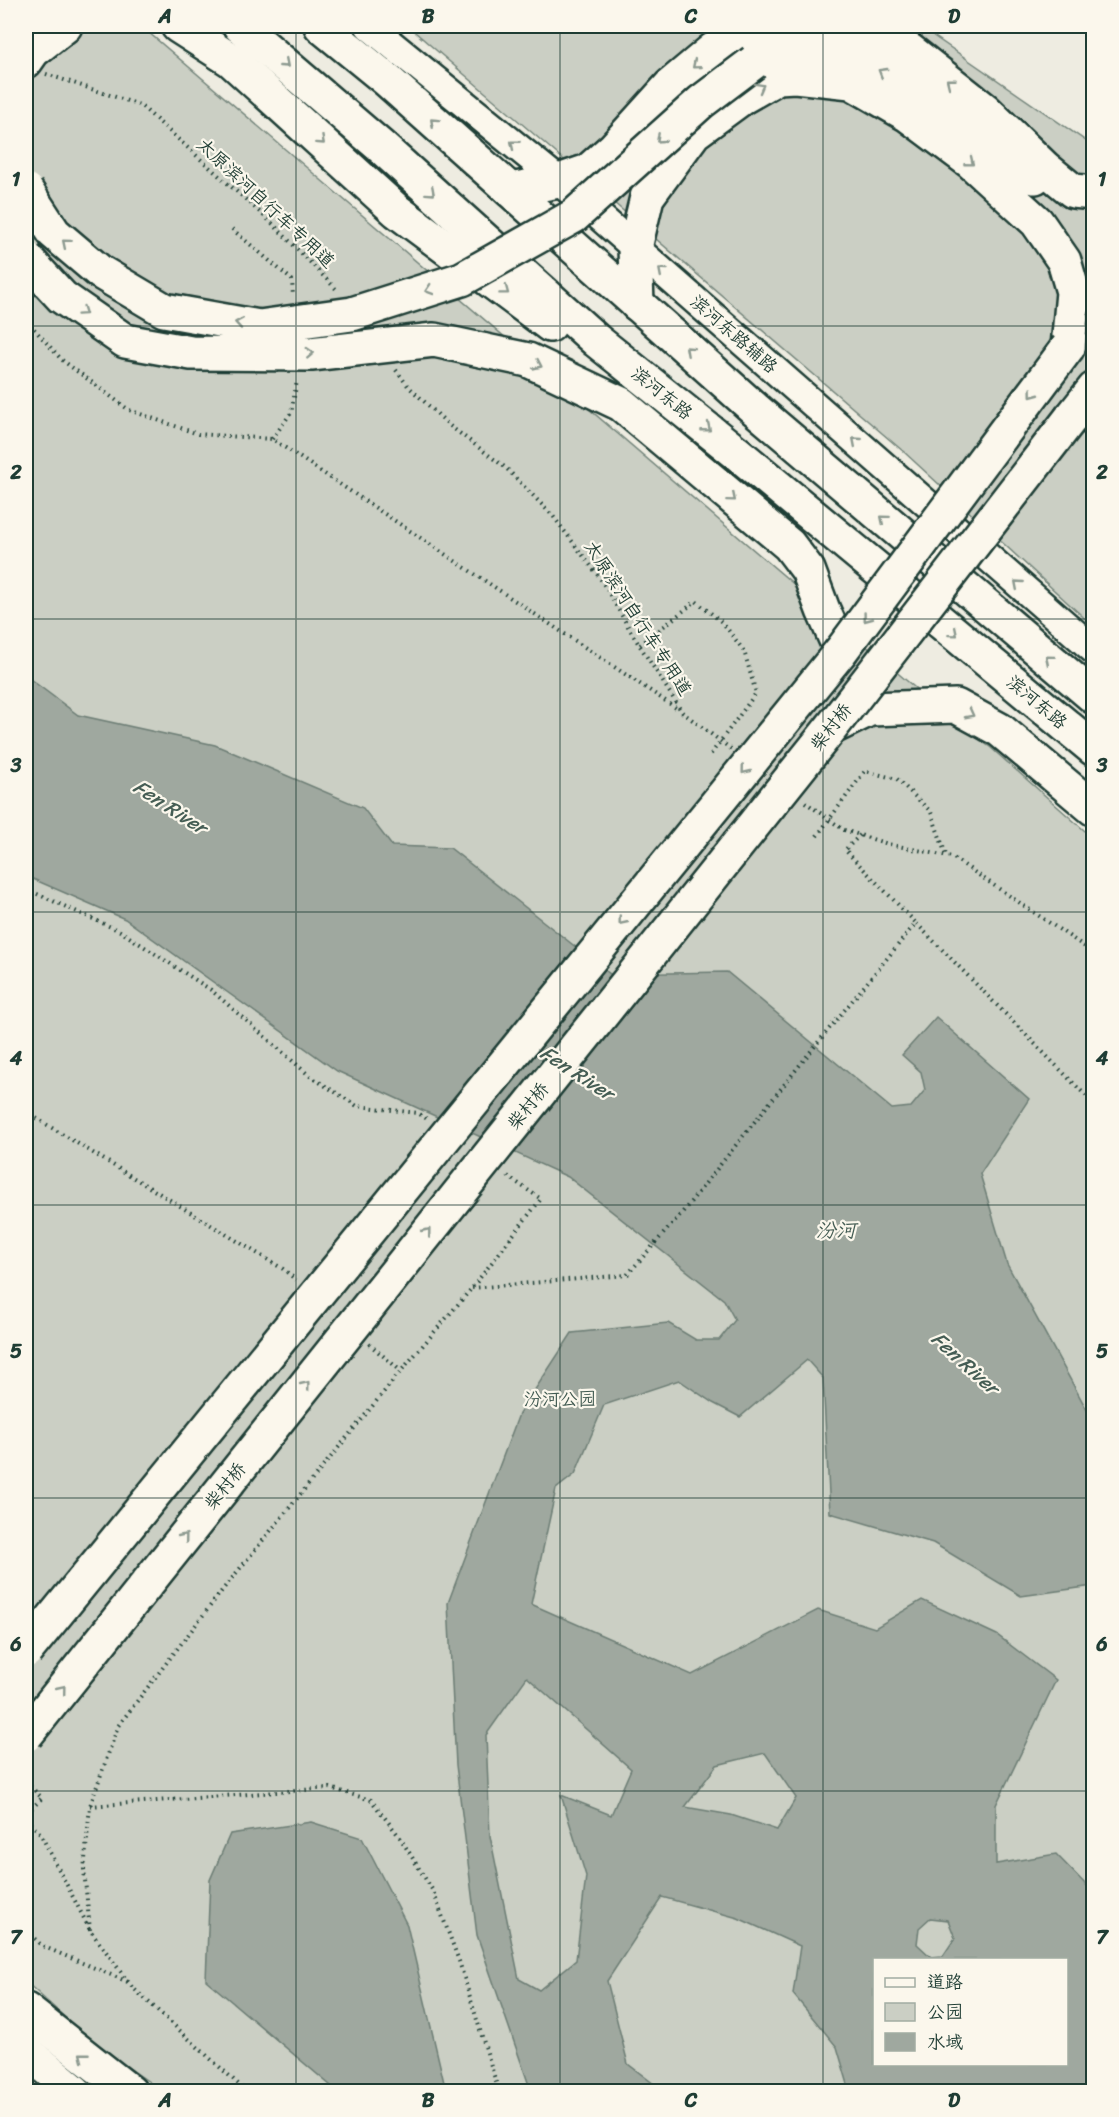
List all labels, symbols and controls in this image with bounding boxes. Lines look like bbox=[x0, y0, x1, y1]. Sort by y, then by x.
text: A bbox=[157, 0, 172, 34]
text: B bbox=[422, 0, 435, 34]
text: C bbox=[684, 0, 698, 34]
text: D bbox=[948, 0, 961, 34]
one-way arrow bbox=[278, 57, 289, 68]
one-way arrow bbox=[692, 57, 703, 68]
one-way arrow bbox=[878, 67, 888, 79]
one-way arrow bbox=[946, 79, 957, 90]
one-way arrow bbox=[754, 83, 764, 94]
one-way arrow bbox=[430, 118, 441, 129]
street label: 太原滨河自行车专用道 bbox=[189, 130, 343, 276]
one-way arrow bbox=[656, 132, 667, 143]
one-way arrow bbox=[314, 134, 325, 145]
one-way arrow bbox=[510, 140, 521, 151]
one-way arrow bbox=[963, 154, 974, 165]
text: 1 bbox=[12, 162, 21, 197]
text: 1 bbox=[1098, 162, 1107, 197]
one-way arrow bbox=[425, 185, 435, 196]
one-way arrow bbox=[62, 239, 73, 250]
one-way arrow bbox=[658, 267, 669, 278]
one-way arrow bbox=[424, 282, 434, 295]
one-way arrow bbox=[498, 283, 509, 294]
street label: 滨河东路辅路 bbox=[683, 286, 785, 382]
one-way arrow bbox=[77, 305, 88, 316]
one-way arrow bbox=[234, 317, 244, 330]
one-way arrow bbox=[685, 346, 696, 357]
one-way arrow bbox=[306, 347, 315, 360]
one-way arrow bbox=[531, 357, 542, 369]
street label: 滨河东路 bbox=[624, 358, 700, 428]
one-way arrow bbox=[1030, 388, 1041, 399]
one-way arrow bbox=[700, 421, 711, 432]
one-way arrow bbox=[852, 437, 863, 448]
text: 2 bbox=[9, 455, 22, 490]
text: 2 bbox=[1095, 455, 1108, 490]
one-way arrow bbox=[725, 490, 736, 501]
one-way arrow bbox=[880, 515, 891, 526]
street label: 太原滨河自行车专用道 bbox=[576, 534, 700, 702]
one-way arrow bbox=[1014, 580, 1025, 591]
one-way arrow bbox=[863, 611, 874, 622]
one-way arrow bbox=[947, 626, 958, 637]
one-way arrow bbox=[1045, 655, 1056, 666]
street label: 滨河东路 bbox=[999, 667, 1075, 737]
street label: 柴村桥 bbox=[802, 696, 860, 758]
one-way arrow bbox=[964, 707, 975, 718]
text: 3 bbox=[10, 748, 22, 783]
text: 3 bbox=[1096, 748, 1108, 783]
one-way arrow bbox=[741, 763, 752, 774]
water label: Fen River bbox=[126, 770, 217, 846]
one-way arrow bbox=[618, 914, 629, 925]
water label: Fen River bbox=[533, 1036, 624, 1112]
text: 4 bbox=[9, 1041, 23, 1076]
text: 4 bbox=[1095, 1041, 1109, 1076]
street label: 柴村桥 bbox=[499, 1075, 557, 1137]
water label: 汾河 bbox=[816, 1213, 859, 1248]
one-way arrow bbox=[420, 1228, 431, 1239]
water label: Fen River bbox=[923, 1323, 1010, 1406]
text: 5 bbox=[10, 1334, 22, 1369]
text: 5 bbox=[1096, 1334, 1108, 1369]
one-way arrow bbox=[298, 1380, 309, 1391]
park label: 汾河公园 bbox=[524, 1383, 596, 1415]
street label: 柴村桥 bbox=[196, 1455, 254, 1517]
one-way arrow bbox=[176, 1533, 187, 1544]
text: 6 bbox=[9, 1627, 22, 1662]
text: 6 bbox=[1095, 1627, 1108, 1662]
one-way arrow bbox=[55, 1685, 66, 1696]
text: 7 bbox=[10, 1920, 23, 1955]
text: 7 bbox=[1096, 1920, 1109, 1955]
legend bbox=[873, 1958, 1068, 2066]
text: 道路 bbox=[927, 1966, 963, 1998]
text: 公园 bbox=[927, 1996, 963, 2028]
text: 水域 bbox=[927, 2026, 963, 2058]
one-way arrow bbox=[79, 2052, 90, 2063]
text: A bbox=[157, 2083, 172, 2117]
text: B bbox=[422, 2083, 435, 2117]
text: C bbox=[684, 2083, 698, 2117]
text: D bbox=[948, 2083, 961, 2117]

